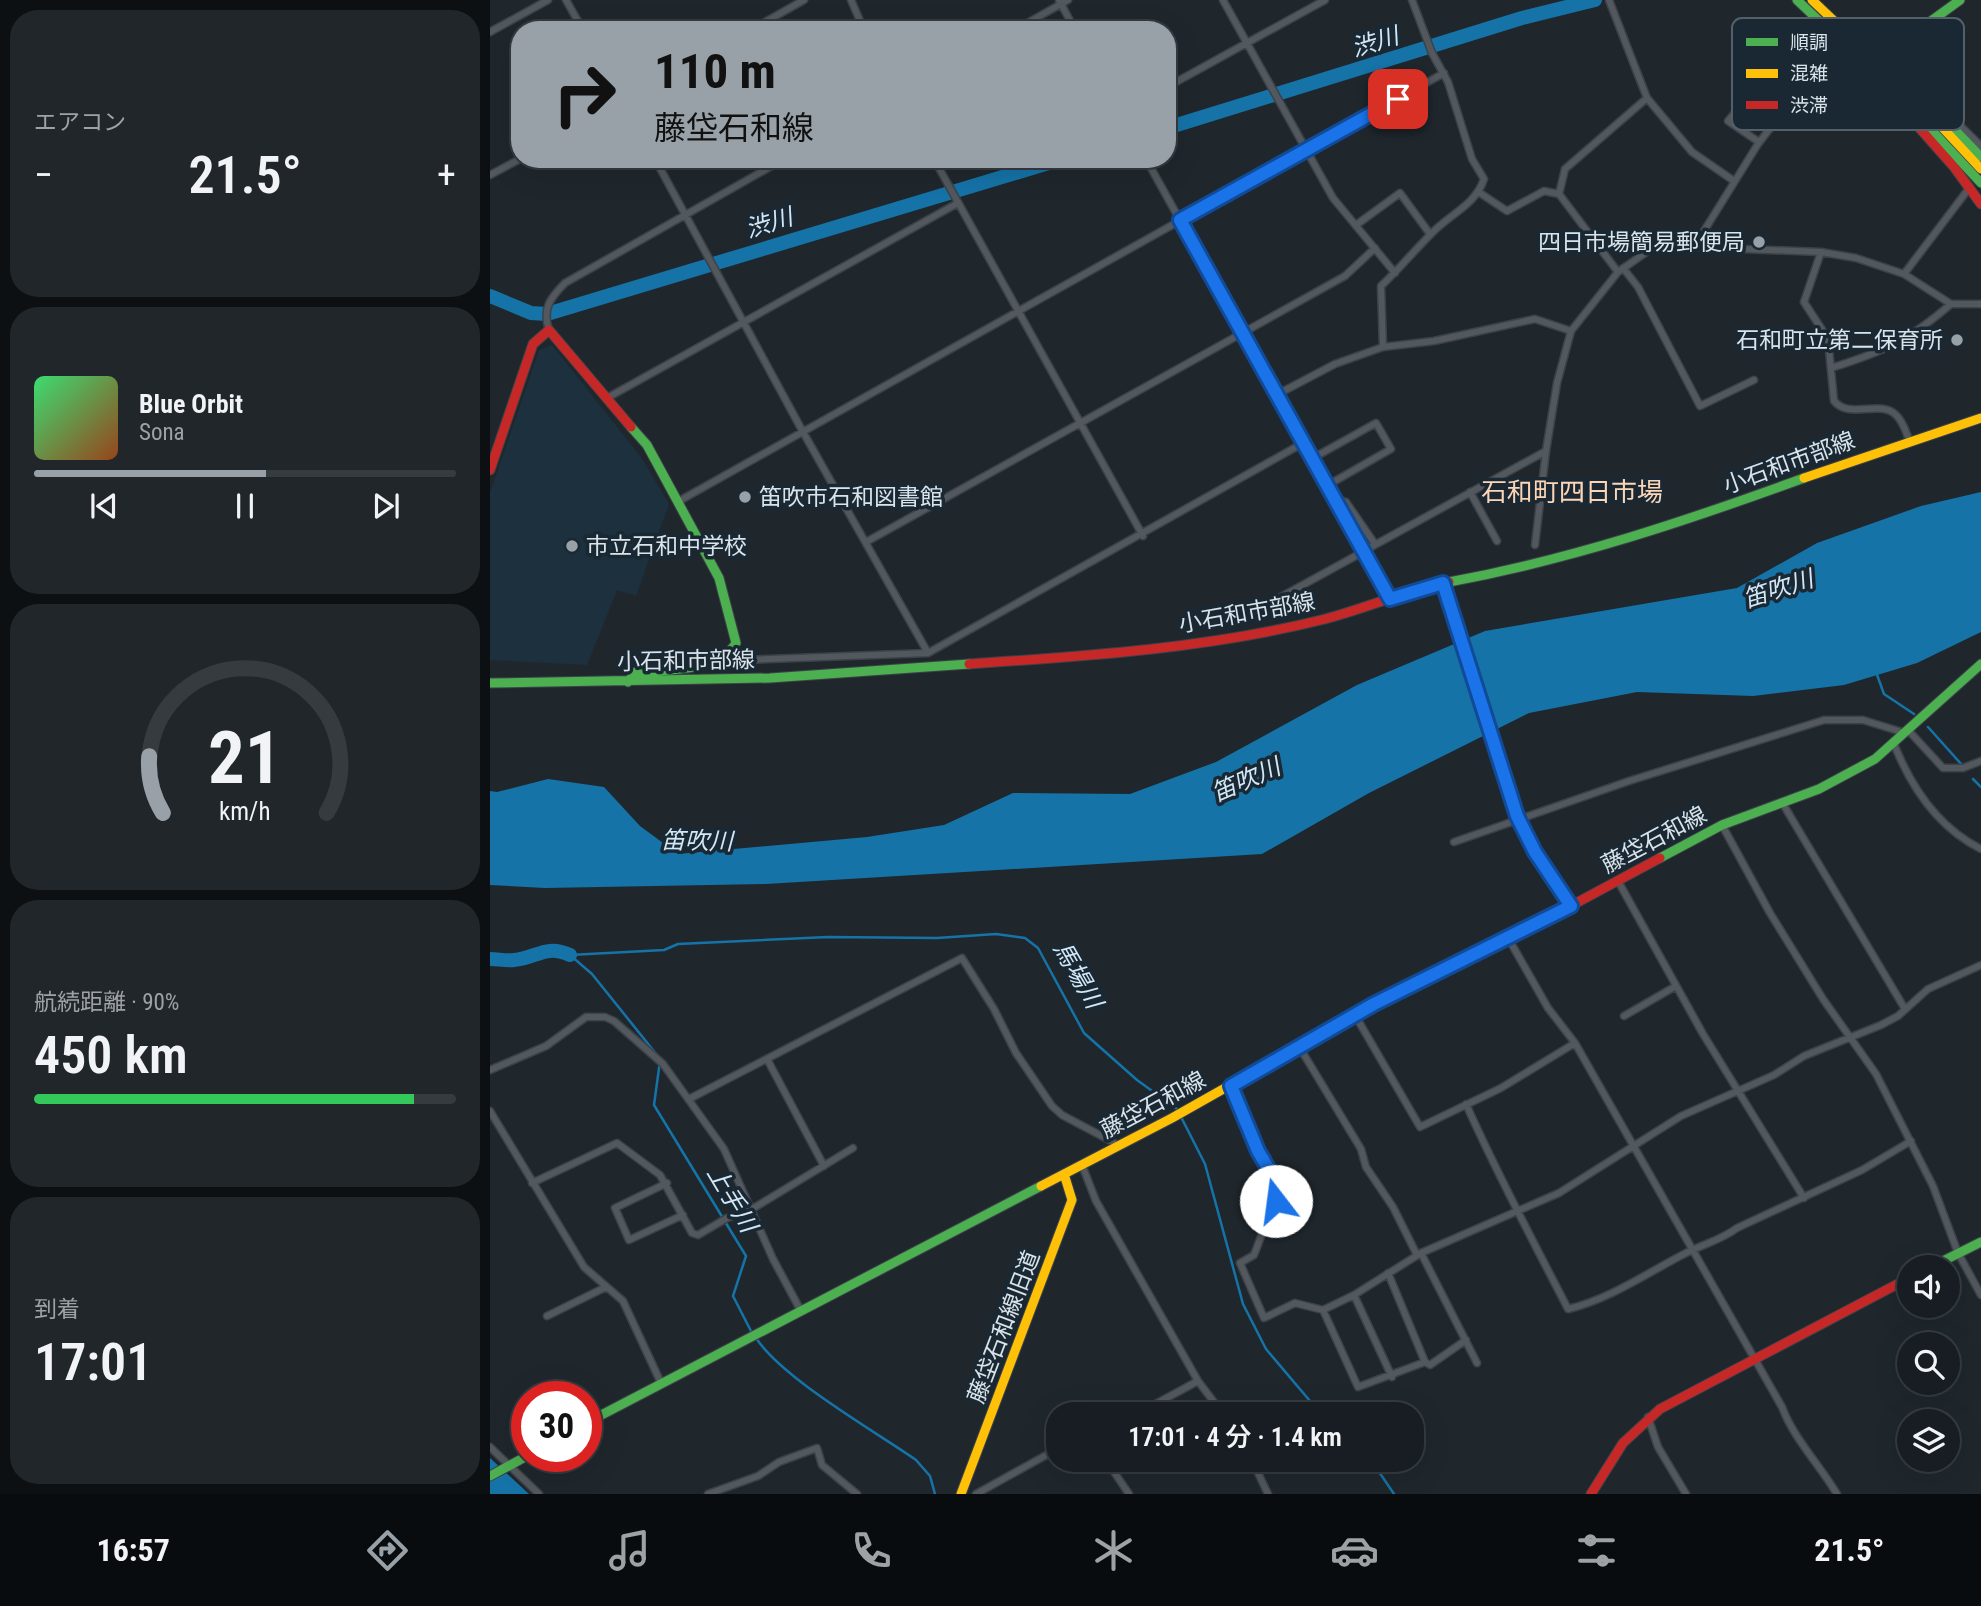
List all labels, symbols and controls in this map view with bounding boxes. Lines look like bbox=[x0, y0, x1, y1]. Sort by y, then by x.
legend bbox=[1732, 18, 1964, 130]
water label: 渋川 bbox=[1348, 21, 1405, 62]
text: 順調 bbox=[1790, 31, 1828, 54]
text: 110 m bbox=[654, 43, 776, 100]
icon: right bbox=[539, 49, 630, 140]
text: 混雑 bbox=[1790, 62, 1828, 85]
pin bbox=[1368, 69, 1428, 129]
icon: arrive bbox=[1379, 80, 1417, 118]
text: 渋滞 bbox=[1790, 94, 1828, 117]
text: エアコン bbox=[34, 109, 126, 136]
text: 藤垈石和線 bbox=[654, 109, 814, 147]
text: 21.5° bbox=[188, 145, 302, 206]
text: − bbox=[34, 153, 53, 197]
text: + bbox=[437, 153, 456, 197]
water label: 渋川 bbox=[742, 202, 799, 243]
place label: 四日市場簡易郵便局 bbox=[1538, 229, 1745, 256]
marker: 四日市場簡易郵便局 bbox=[1751, 234, 1767, 250]
place label: 石和町立第二保育所 bbox=[1736, 327, 1943, 354]
marker: 石和町立第二保育所 bbox=[1949, 332, 1965, 348]
text: Blue Orbit bbox=[139, 389, 243, 419]
text: Sona bbox=[139, 419, 185, 446]
street label: 小石和市部線 bbox=[1720, 427, 1858, 499]
district label: 石和町四日市場 bbox=[1481, 477, 1663, 507]
place label: 笛吹市石和図書館 bbox=[759, 484, 943, 511]
icon: previous bbox=[85, 487, 123, 525]
icon: pause bbox=[226, 487, 264, 525]
icon: next bbox=[367, 487, 405, 525]
marker: 笛吹市石和図書館 bbox=[737, 489, 753, 505]
place label: 市立石和中学校 bbox=[586, 533, 747, 560]
marker: 市立石和中学校 bbox=[564, 538, 580, 554]
water label: 笛吹川 bbox=[1739, 564, 1819, 613]
street label: 小石和市部線 bbox=[1177, 588, 1317, 638]
street label: 小石和市部線 bbox=[617, 646, 755, 676]
text: 21 bbox=[208, 715, 282, 801]
water label: 笛吹川 bbox=[1207, 751, 1287, 807]
text: km/h bbox=[219, 797, 271, 826]
street label: 藤垈石和線 bbox=[1597, 801, 1711, 879]
water label: 笛吹川 bbox=[661, 826, 736, 856]
water label: 馬場川 bbox=[1048, 937, 1110, 1016]
text: 航続距離 · 90% bbox=[34, 989, 179, 1016]
text: 450 km bbox=[34, 1025, 188, 1086]
street label: 藤垈石和線 bbox=[1096, 1066, 1210, 1144]
water label: 上手川 bbox=[701, 1161, 764, 1240]
position arrow bbox=[1239, 1164, 1313, 1238]
street label: 藤垈石和線旧道 bbox=[963, 1247, 1045, 1407]
map controls bbox=[1897, 1255, 1960, 1472]
button: sound bbox=[1897, 1255, 1960, 1318]
text: 到着 bbox=[34, 1296, 80, 1323]
text: 17:01 bbox=[34, 1332, 152, 1393]
button: search bbox=[1897, 1332, 1960, 1395]
speed limit sign: 30 bbox=[511, 1381, 602, 1472]
button: layers bbox=[1897, 1409, 1960, 1472]
text: 17:01 · 4 分 · 1.4 km bbox=[1128, 1422, 1342, 1452]
icon: directions bbox=[363, 1526, 412, 1575]
icon: music bbox=[605, 1526, 654, 1575]
icon: phone bbox=[847, 1526, 896, 1575]
icon: climate bbox=[1089, 1526, 1138, 1575]
icon: car bbox=[1330, 1526, 1379, 1575]
icon: filters bbox=[1572, 1526, 1621, 1575]
text: 16:57 bbox=[96, 1531, 170, 1569]
text: 21.5° bbox=[1814, 1531, 1884, 1569]

